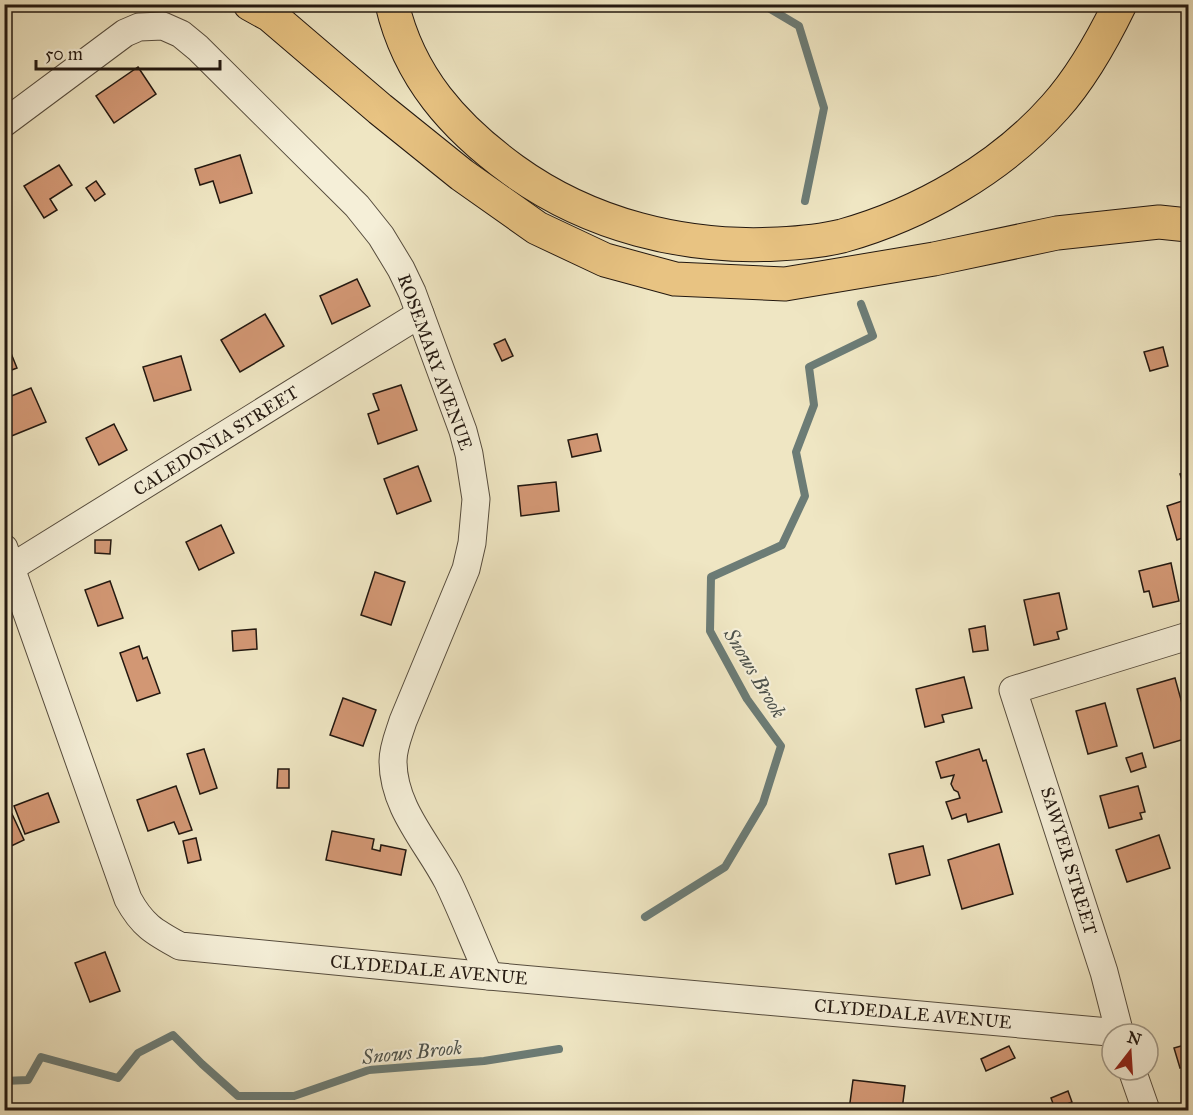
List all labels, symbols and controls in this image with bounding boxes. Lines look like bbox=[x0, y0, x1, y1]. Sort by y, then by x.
scale bar bbox=[36, 33, 220, 71]
text: 50 m bbox=[45, 43, 83, 65]
street label: ROSEMARY AVENUE bbox=[393, 271, 477, 453]
street label: CALEDONIA STREET bbox=[129, 381, 303, 501]
water label: Snows Brook bbox=[718, 623, 791, 722]
street label: SAWYER STREET bbox=[1036, 784, 1102, 938]
street label: CLYDEDALE AVENUE bbox=[329, 950, 529, 990]
street label: CLYDEDALE AVENUE bbox=[813, 994, 1013, 1034]
north arrow bbox=[1100, 1022, 1160, 1082]
text: N bbox=[1125, 1027, 1144, 1049]
water label: Snows Brook bbox=[360, 1035, 463, 1069]

